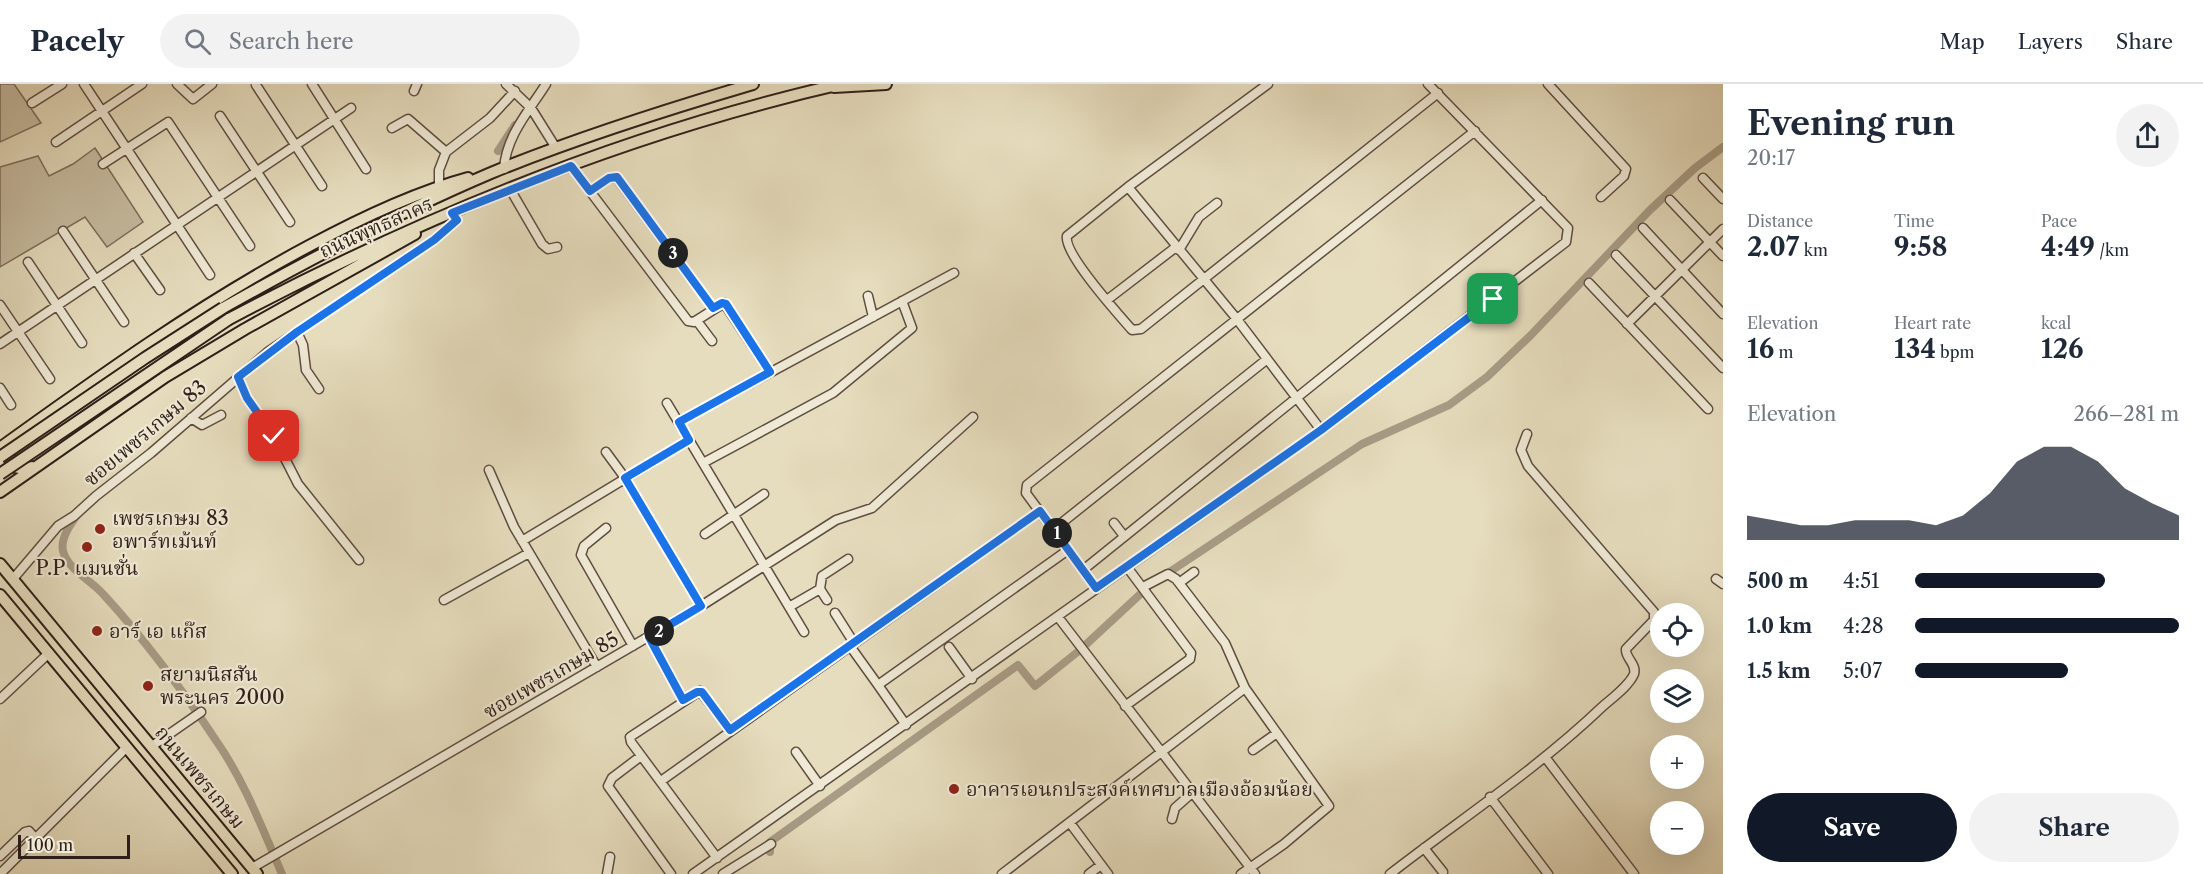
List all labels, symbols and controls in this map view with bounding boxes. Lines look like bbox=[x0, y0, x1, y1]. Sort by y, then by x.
search box bbox=[160, 14, 580, 68]
text: Pacely bbox=[30, 24, 124, 58]
icon: search bbox=[181, 25, 214, 58]
text: Search here bbox=[229, 28, 354, 55]
text: Map bbox=[1940, 29, 1985, 54]
text: Layers bbox=[2018, 29, 2083, 54]
text: Share bbox=[2116, 29, 2173, 54]
text: Evening run bbox=[1747, 103, 1955, 144]
button: share bbox=[2116, 104, 2179, 167]
text: 20:17 bbox=[1747, 146, 1795, 170]
street label: ถนนพุทธสาคร bbox=[315, 191, 437, 264]
text: Distance bbox=[1747, 211, 1813, 231]
text: Time bbox=[1894, 211, 1934, 231]
text: Pace bbox=[2041, 211, 2077, 231]
text: 2.07 bbox=[1747, 231, 1799, 263]
text: 9:58 bbox=[1894, 231, 1948, 263]
text: 4:49 bbox=[2041, 231, 2095, 263]
pin: 3 bbox=[658, 238, 688, 268]
text: km bbox=[1799, 240, 1828, 260]
text: /km bbox=[2095, 240, 2129, 260]
text: 3 bbox=[668, 243, 678, 263]
pin bbox=[1467, 273, 1518, 324]
icon: arrive bbox=[1476, 282, 1509, 315]
text: Elevation bbox=[1747, 313, 1818, 333]
text: Heart rate bbox=[1894, 313, 1971, 333]
text: kcal bbox=[2041, 313, 2071, 333]
text: 16 bbox=[1747, 333, 1774, 365]
text: 134 bbox=[1894, 333, 1936, 365]
text: 126 bbox=[2041, 333, 2084, 365]
text: m bbox=[1774, 342, 1793, 362]
text: bpm bbox=[1936, 342, 1974, 362]
street label: ซอยเพชรเกษม 83 bbox=[79, 375, 211, 491]
text: Elevation bbox=[1747, 402, 1836, 426]
text: 266–281 m bbox=[2074, 402, 2179, 426]
pin bbox=[248, 410, 299, 461]
icon: check bbox=[257, 419, 290, 452]
place label: เพชรเกษม 83 อพาร์ทเม้นท์ bbox=[112, 506, 229, 553]
pin: 1 bbox=[1042, 518, 1072, 548]
marker: เพชรเกษม 83 อพาร์ทเม้นท์ bbox=[93, 522, 107, 536]
text: 1 bbox=[1053, 523, 1061, 543]
marker: P.P. แมนชั่น bbox=[80, 540, 94, 554]
place label: P.P. แมนชั่น bbox=[35, 553, 139, 580]
text: 500 m bbox=[1747, 569, 1808, 593]
text: 4:51 bbox=[1843, 569, 1879, 593]
map controls bbox=[1650, 603, 1704, 855]
button: locate bbox=[1650, 603, 1704, 657]
text: 1.0 km bbox=[1747, 614, 1812, 638]
text: 4:28 bbox=[1843, 614, 1884, 638]
pin: 2 bbox=[644, 616, 674, 646]
place label: อาร์ เอ แก๊ส bbox=[109, 619, 207, 643]
text: 2 bbox=[654, 621, 664, 641]
marker: อาร์ เอ แก๊ส bbox=[90, 624, 104, 638]
street label: ซอยเพชรเกษม 85 bbox=[479, 626, 623, 724]
text: 1.5 km bbox=[1747, 659, 1811, 683]
text: 5:07 bbox=[1843, 659, 1882, 683]
place label: สยามนิสสัน พระนคร 2000 bbox=[160, 662, 285, 709]
button: layers bbox=[1650, 669, 1704, 723]
marker: สยามนิสสัน พระนคร 2000 bbox=[141, 679, 155, 693]
street label: ถนนเพชรเกษม bbox=[150, 721, 250, 833]
button: + bbox=[1650, 735, 1704, 789]
place label: อาคารเอนกประสงค์เทศบาลเมืองอ้อมน้อย bbox=[966, 777, 1313, 801]
marker: อาคารเอนกประสงค์เทศบาลเมืองอ้อมน้อย bbox=[947, 782, 961, 796]
button: Save bbox=[1747, 793, 1957, 862]
button: Share bbox=[1969, 793, 2179, 862]
button: − bbox=[1650, 801, 1704, 855]
scale bar bbox=[18, 832, 130, 860]
text: 100 m bbox=[27, 835, 73, 855]

